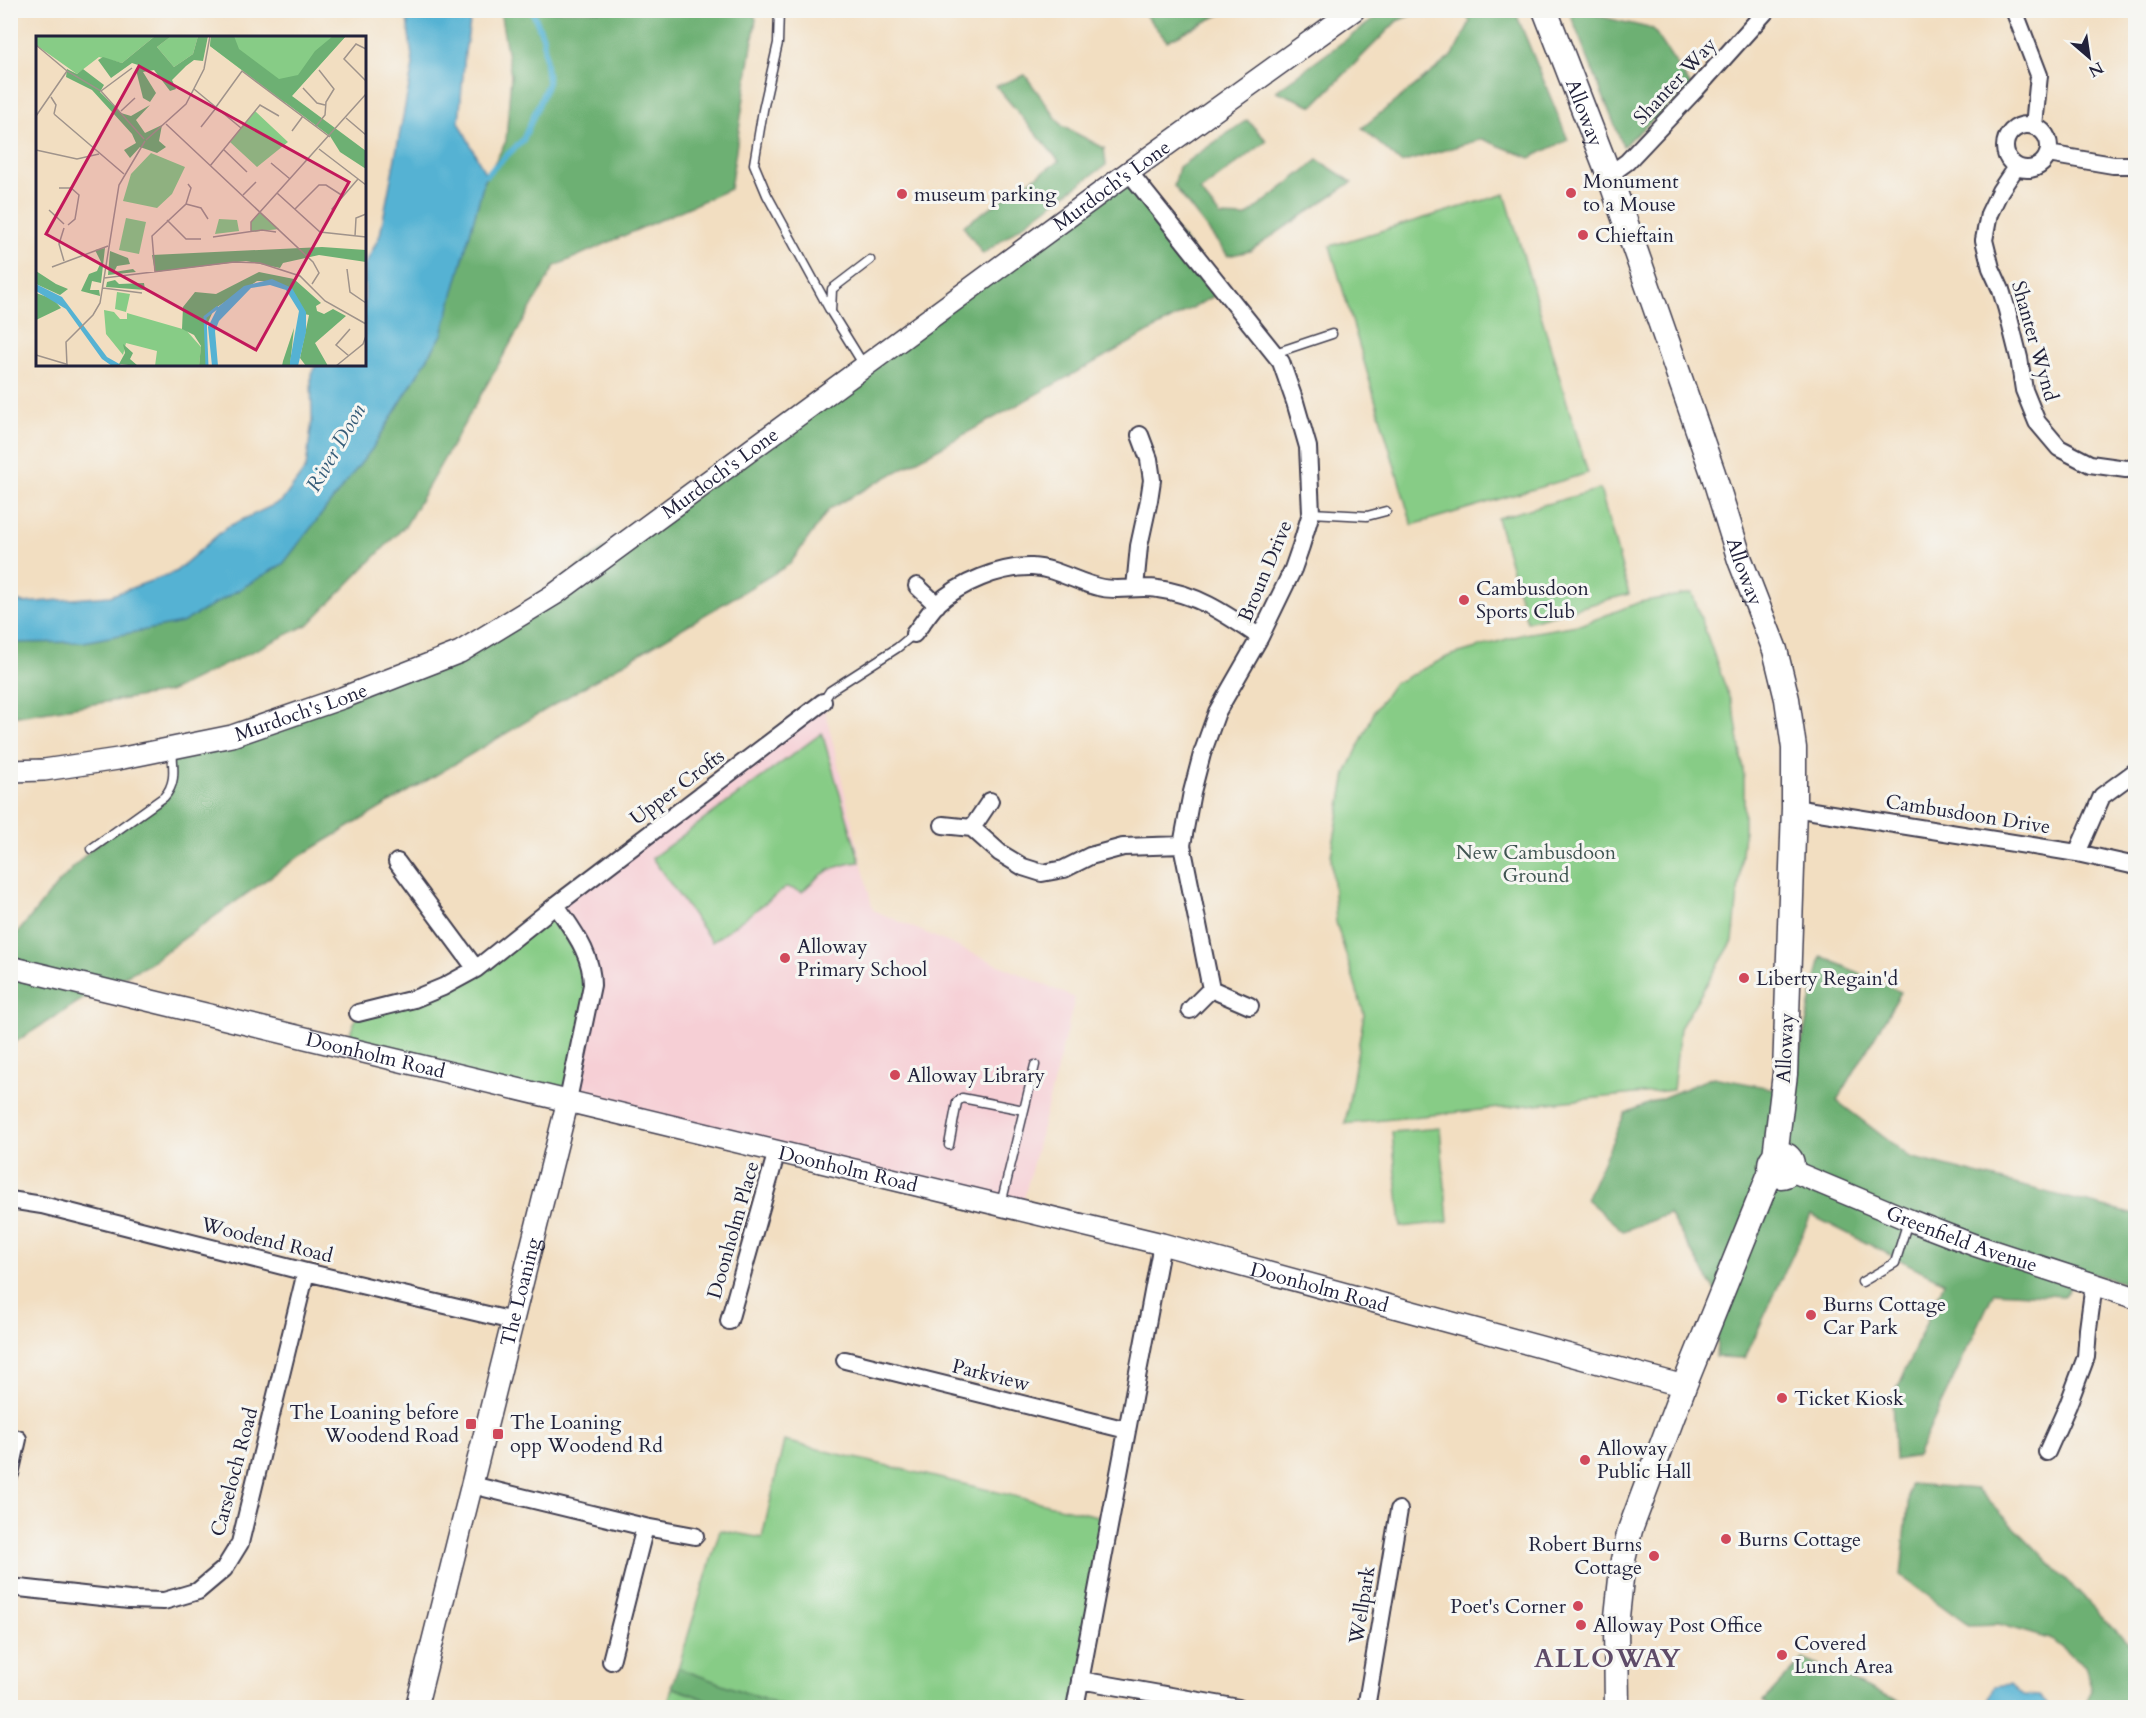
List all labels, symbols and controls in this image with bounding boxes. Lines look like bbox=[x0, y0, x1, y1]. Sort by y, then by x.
north arrow bbox=[2059, 27, 2119, 87]
street label: Shanter Way bbox=[1627, 31, 1723, 131]
inset map bbox=[36, 36, 366, 366]
text: N bbox=[2084, 56, 2107, 82]
street label: Alloway bbox=[1559, 75, 1610, 151]
street label: Murdoch's Lone bbox=[1047, 133, 1175, 237]
place label: Monument to a Mouse bbox=[1583, 168, 1679, 218]
place label: museum parking bbox=[914, 181, 1057, 208]
marker: Monument to a Mouse bbox=[1564, 186, 1578, 200]
marker: museum parking bbox=[895, 187, 909, 201]
place label: Chieftain bbox=[1595, 222, 1675, 249]
marker: Chieftain bbox=[1576, 228, 1590, 242]
street label: Shanter Wynd bbox=[2005, 278, 2065, 405]
water label: River Doon bbox=[299, 398, 373, 497]
street label: Murdoch's Lone bbox=[656, 421, 784, 525]
street label: Broun Drive bbox=[1232, 516, 1298, 626]
street label: Alloway bbox=[1720, 534, 1770, 610]
place label: Cambusdoon Sports Club bbox=[1476, 575, 1590, 625]
marker: Cambusdoon Sports Club bbox=[1457, 593, 1471, 607]
street label: Murdoch's Lone bbox=[231, 676, 371, 748]
street label: Upper Crofts bbox=[624, 743, 730, 831]
street label: Cambusdoon Drive bbox=[1884, 788, 2052, 840]
park label: New Cambusdoon Ground bbox=[1456, 839, 1617, 889]
place label: Alloway Primary School bbox=[797, 933, 927, 983]
marker: Alloway Primary School bbox=[778, 951, 792, 965]
place label: Liberty Regain'd bbox=[1756, 965, 1898, 992]
marker: Liberty Regain'd bbox=[1737, 971, 1751, 985]
street label: Alloway bbox=[1770, 1012, 1800, 1084]
street label: Doonholm Road bbox=[303, 1025, 448, 1085]
place label: Alloway Library bbox=[907, 1062, 1046, 1089]
marker: Alloway Library bbox=[888, 1068, 902, 1082]
street label: Doonholm Road bbox=[776, 1139, 921, 1198]
street label: Doonholm Place bbox=[700, 1158, 766, 1302]
street label: Greenfield Avenue bbox=[1882, 1199, 2041, 1278]
street label: Woodend Road bbox=[197, 1210, 336, 1269]
street label: The Loaning bbox=[493, 1234, 547, 1349]
street label: Doonholm Road bbox=[1247, 1255, 1392, 1319]
place label: Burns Cottage Car Park bbox=[1823, 1291, 1946, 1341]
marker: Burns Cottage Car Park bbox=[1804, 1308, 1818, 1322]
street label: Parkview bbox=[949, 1352, 1033, 1398]
place label: Ticket Kiosk bbox=[1794, 1385, 1904, 1412]
marker: Ticket Kiosk bbox=[1775, 1391, 1789, 1405]
place label: The Loaning before Woodend Road bbox=[289, 1399, 459, 1449]
street label: Carseloch Road bbox=[204, 1404, 264, 1539]
place label: The Loaning opp Woodend Rd bbox=[510, 1409, 663, 1459]
marker: The Loaning before Woodend Road bbox=[464, 1417, 478, 1431]
marker: The Loaning opp Woodend Rd bbox=[491, 1427, 505, 1441]
place label: Alloway Public Hall bbox=[1597, 1435, 1691, 1485]
marker: Alloway Public Hall bbox=[1578, 1453, 1592, 1467]
place label: Burns Cottage bbox=[1738, 1526, 1861, 1553]
place label: Robert Burns Cottage bbox=[1529, 1531, 1642, 1581]
marker: Burns Cottage bbox=[1719, 1532, 1733, 1546]
marker: Robert Burns Cottage bbox=[1647, 1549, 1661, 1563]
street label: Wellpark bbox=[1342, 1564, 1382, 1647]
place label: Poet's Corner bbox=[1450, 1593, 1567, 1620]
marker: Poet's Corner bbox=[1571, 1599, 1585, 1613]
place label: Alloway Post Office bbox=[1593, 1612, 1763, 1639]
marker: Alloway Post Office bbox=[1574, 1618, 1588, 1632]
place label: Covered Lunch Area bbox=[1794, 1630, 1894, 1680]
district label: ALLOWAY bbox=[1534, 1641, 1682, 1676]
marker: Covered Lunch Area bbox=[1775, 1648, 1789, 1662]

